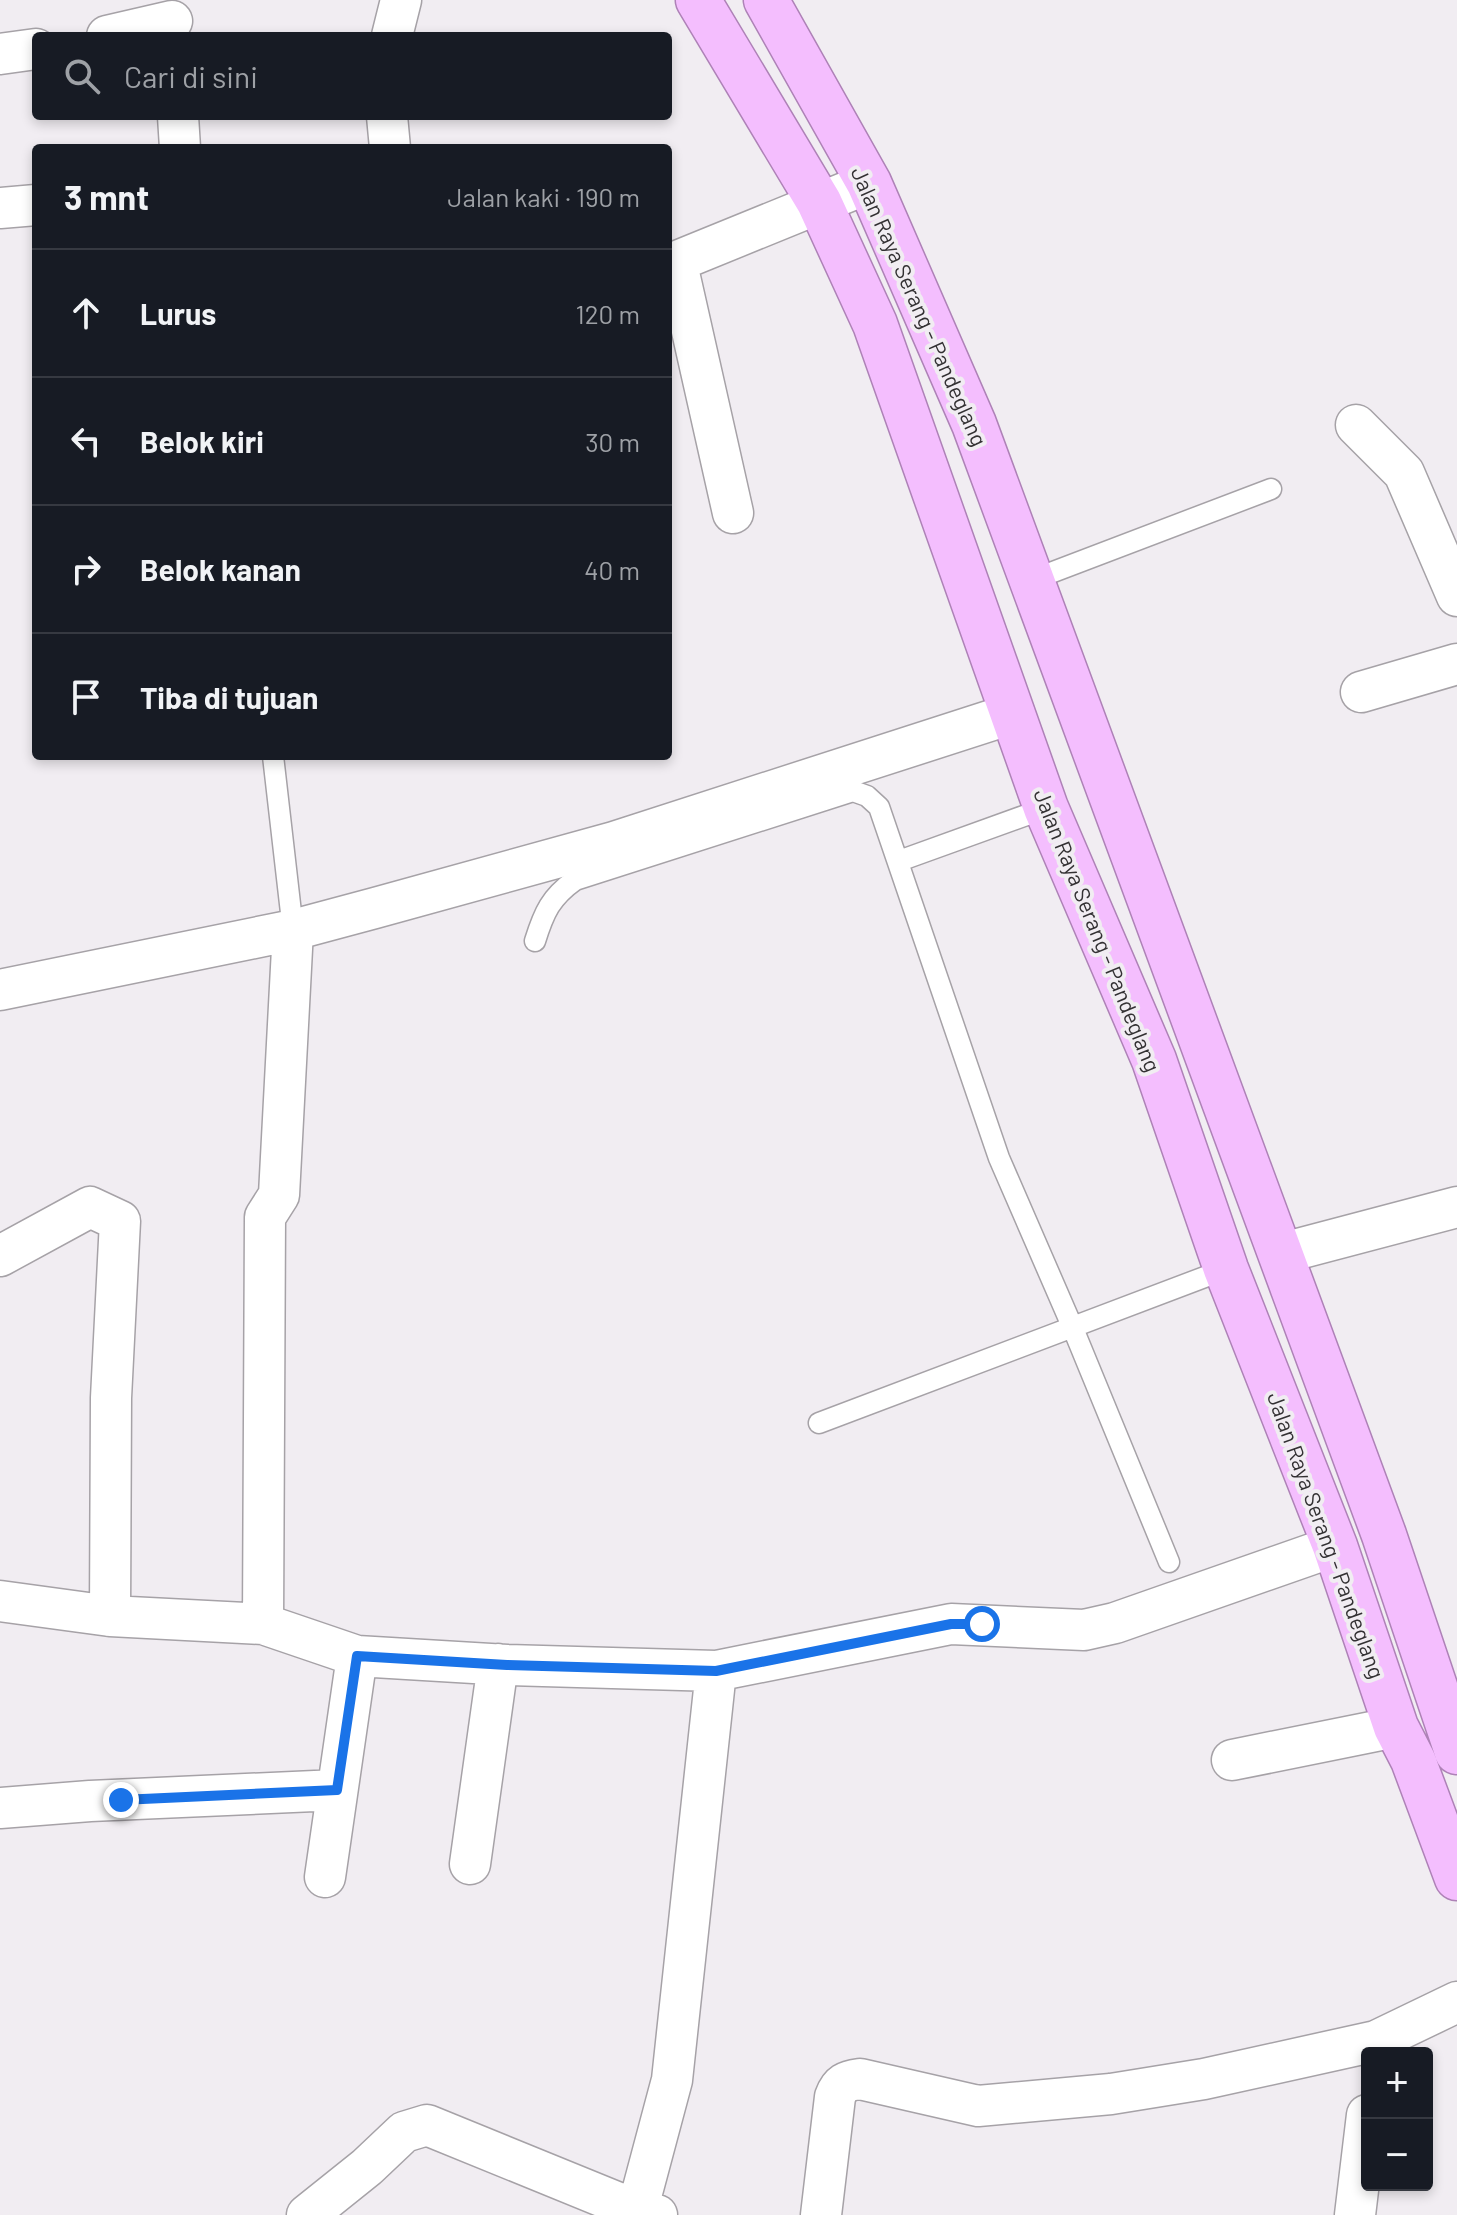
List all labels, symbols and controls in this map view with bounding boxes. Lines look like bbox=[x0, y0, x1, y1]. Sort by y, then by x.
search box bbox=[32, 32, 672, 120]
icon: search bbox=[60, 54, 104, 98]
text: Cari di sini bbox=[124, 58, 258, 94]
street label: Jalan Raya Serang - Pandeglang bbox=[847, 162, 993, 450]
text: 3 mnt bbox=[64, 176, 149, 217]
text: Jalan kaki · 190 m bbox=[448, 181, 640, 212]
icon: ahead bbox=[64, 291, 108, 335]
text: Lurus bbox=[140, 295, 216, 331]
text: 120 m bbox=[576, 298, 640, 329]
icon: left bbox=[64, 419, 108, 463]
text: Belok kiri bbox=[140, 423, 264, 459]
text: 30 m bbox=[585, 426, 640, 457]
icon: right bbox=[64, 547, 108, 591]
text: Belok kanan bbox=[140, 551, 301, 587]
text: 40 m bbox=[584, 554, 640, 585]
icon: arrive bbox=[64, 675, 108, 719]
text: Tiba di tujuan bbox=[140, 679, 318, 715]
street label: Jalan Raya Serang - Pandeglang bbox=[1029, 785, 1167, 1075]
street label: Jalan Raya Serang - Pandeglang bbox=[1263, 1388, 1391, 1682]
route start bbox=[964, 1606, 1000, 1642]
route end bbox=[103, 1782, 139, 1818]
map controls bbox=[1361, 2047, 1433, 2191]
button: + bbox=[1361, 2047, 1433, 2119]
button: − bbox=[1361, 2119, 1433, 2191]

